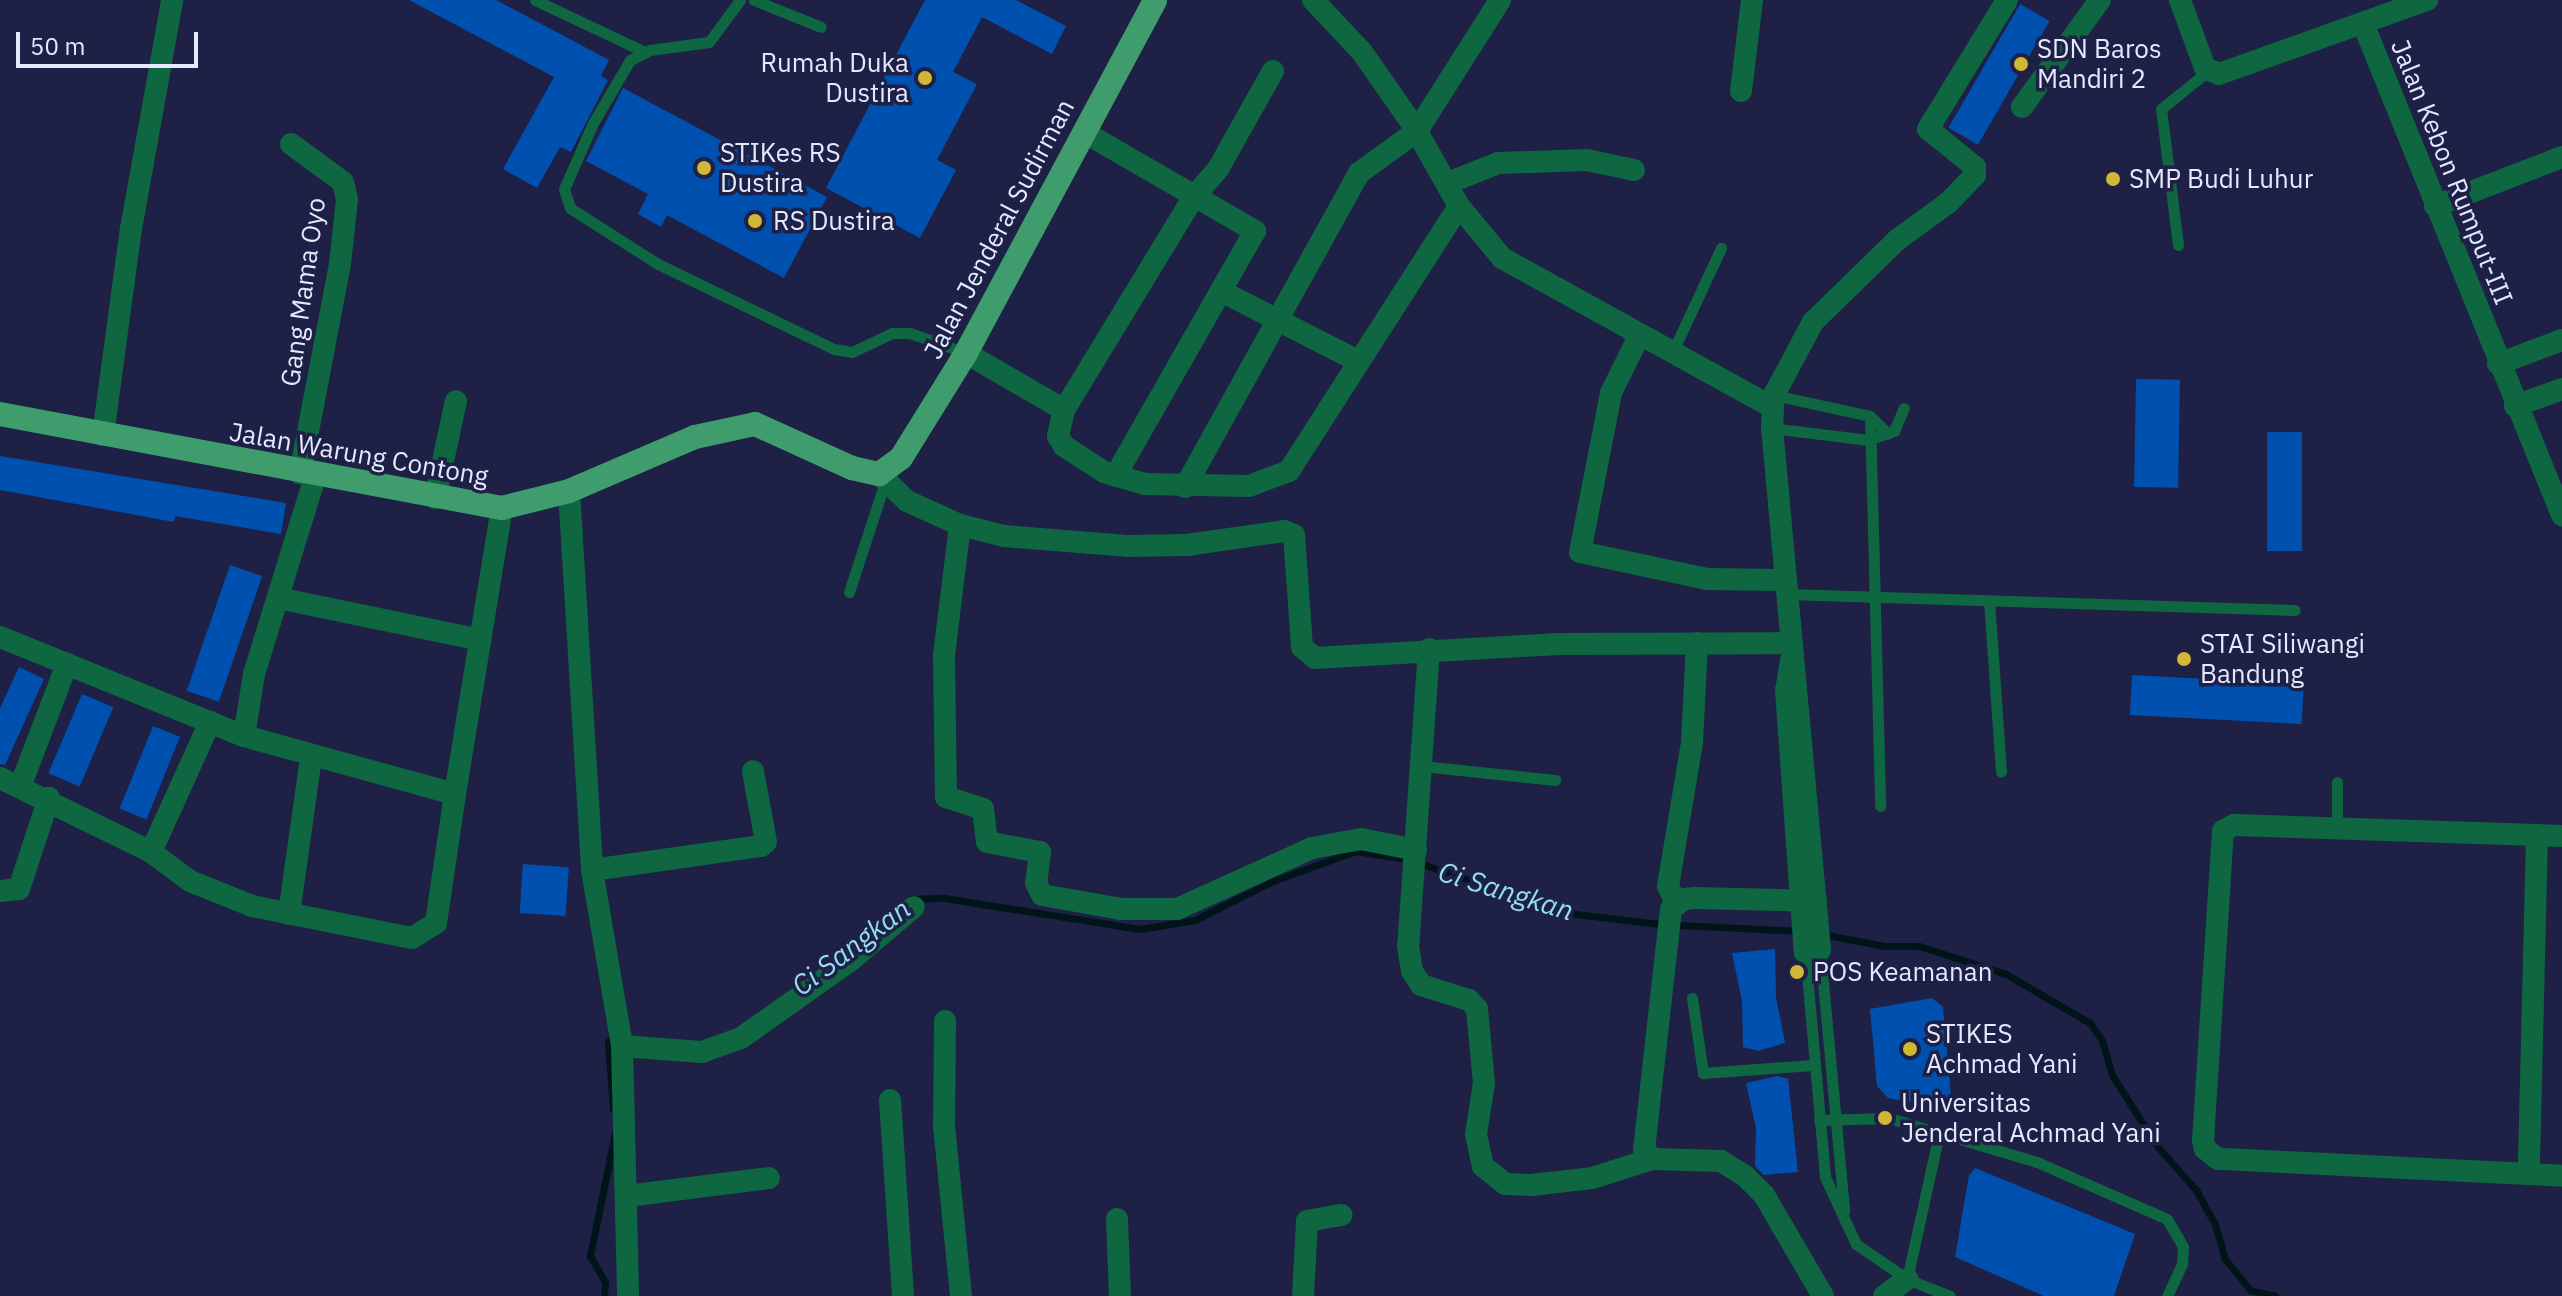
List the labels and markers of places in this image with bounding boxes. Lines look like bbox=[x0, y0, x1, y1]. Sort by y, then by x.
place label: SDN Baros Mandiri 2 bbox=[2037, 33, 2162, 94]
place label: Rumah Duka Dustira bbox=[760, 47, 909, 108]
marker: SDN Baros Mandiri 2 bbox=[2012, 55, 2030, 73]
marker: Rumah Duka Dustira bbox=[916, 69, 934, 87]
place label: STIKes RS Dustira bbox=[720, 137, 841, 198]
marker: STIKes RS Dustira bbox=[695, 159, 713, 177]
place label: SMP Budi Luhur bbox=[2129, 163, 2313, 195]
marker: SMP Budi Luhur bbox=[2104, 170, 2122, 188]
place label: RS Dustira bbox=[773, 205, 895, 237]
marker: RS Dustira bbox=[744, 210, 766, 232]
place label: STAI Siliwangi Bandung bbox=[2200, 628, 2365, 690]
marker: STAI Siliwangi Bandung bbox=[2175, 650, 2193, 668]
place label: POS Keamanan bbox=[1813, 956, 1992, 988]
marker: POS Keamanan bbox=[1788, 963, 1806, 981]
place label: STIKES Achmad Yani bbox=[1926, 1018, 2078, 1080]
marker: STIKES Achmad Yani bbox=[1901, 1040, 1919, 1058]
place label: Universitas Jenderal Achmad Yani bbox=[1901, 1087, 2161, 1148]
marker: Universitas Jenderal Achmad Yani bbox=[1876, 1109, 1894, 1127]

